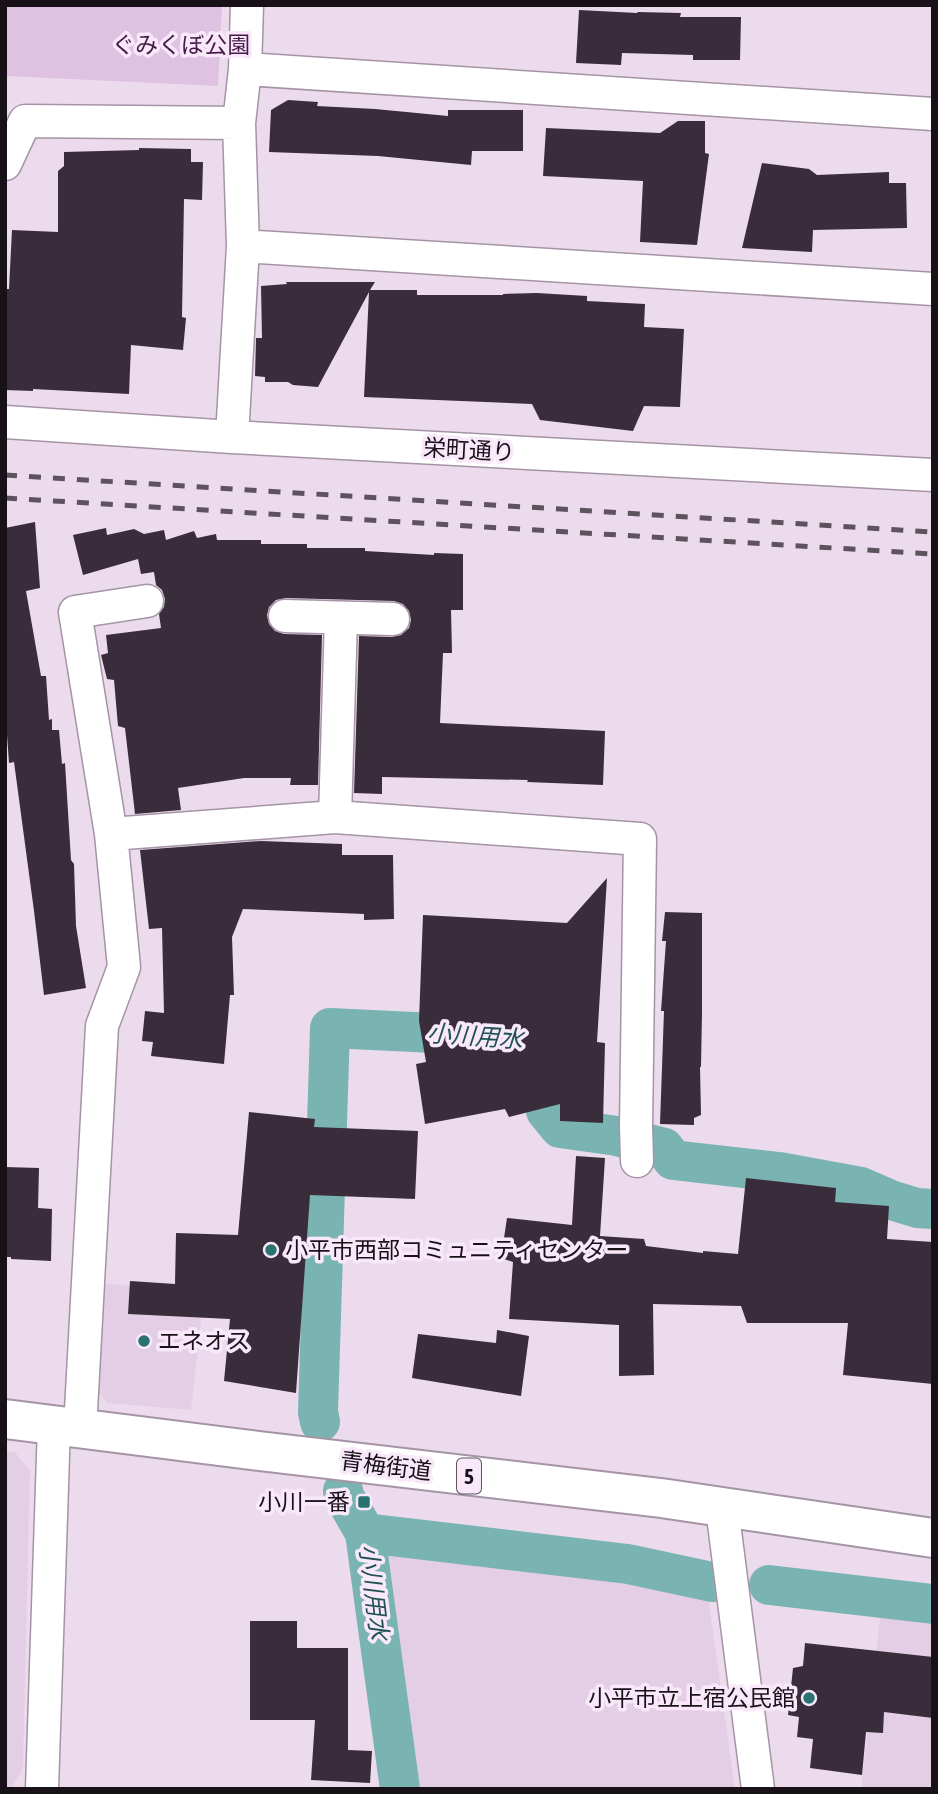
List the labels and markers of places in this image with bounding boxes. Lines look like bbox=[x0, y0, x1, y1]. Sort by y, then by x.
place label: 小平市西部コミュニティセンター bbox=[285, 1237, 629, 1263]
marker: 小平市西部コミュニティセンター bbox=[263, 1242, 279, 1258]
place label: エネオス bbox=[158, 1328, 250, 1354]
marker: エネオス bbox=[136, 1333, 152, 1349]
place label: 小川一番 bbox=[258, 1489, 350, 1515]
marker: 小川一番 bbox=[356, 1494, 372, 1510]
place label: 小平市立上宿公民館 bbox=[588, 1685, 795, 1711]
marker: 小平市立上宿公民館 bbox=[801, 1690, 817, 1706]

